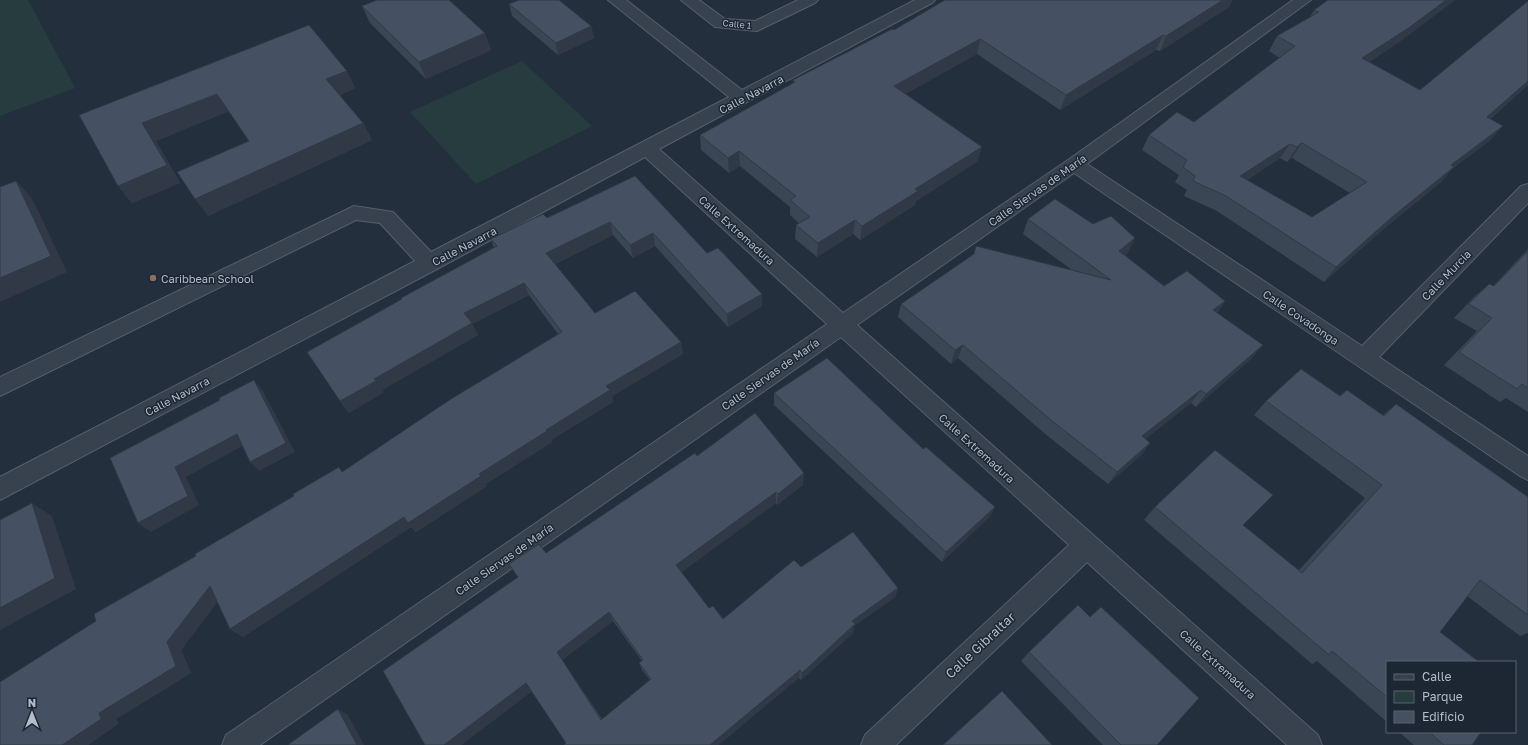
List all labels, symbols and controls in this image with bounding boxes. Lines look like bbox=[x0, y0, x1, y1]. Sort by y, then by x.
street label: Calle 1 bbox=[722, 17, 752, 31]
street label: Calle Navarra bbox=[717, 72, 785, 116]
street label: Calle Siervas de María bbox=[986, 151, 1088, 229]
street label: Calle Extremadura bbox=[696, 193, 778, 267]
street label: Calle Navarra bbox=[430, 224, 498, 268]
street label: Calle Murcia bbox=[1419, 247, 1473, 303]
place label: Caribbean School bbox=[161, 272, 255, 285]
marker: Caribbean School bbox=[148, 273, 158, 283]
street label: Calle Covadonga bbox=[1261, 287, 1341, 347]
street label: Calle Siervas de María bbox=[719, 335, 821, 413]
street label: Calle Navarra bbox=[143, 374, 211, 418]
street label: Calle Extremadura bbox=[936, 411, 1018, 485]
street label: Calle Siervas de María bbox=[453, 520, 555, 598]
street label: Calle Gibraltar bbox=[942, 609, 1018, 681]
street label: Calle Extremadura bbox=[1177, 627, 1259, 701]
legend bbox=[1386, 661, 1516, 733]
text: Calle bbox=[1422, 669, 1452, 684]
text: Parque bbox=[1422, 689, 1463, 704]
north arrow bbox=[12, 693, 52, 733]
text: N bbox=[28, 696, 36, 709]
text: Edificio bbox=[1422, 709, 1464, 724]

